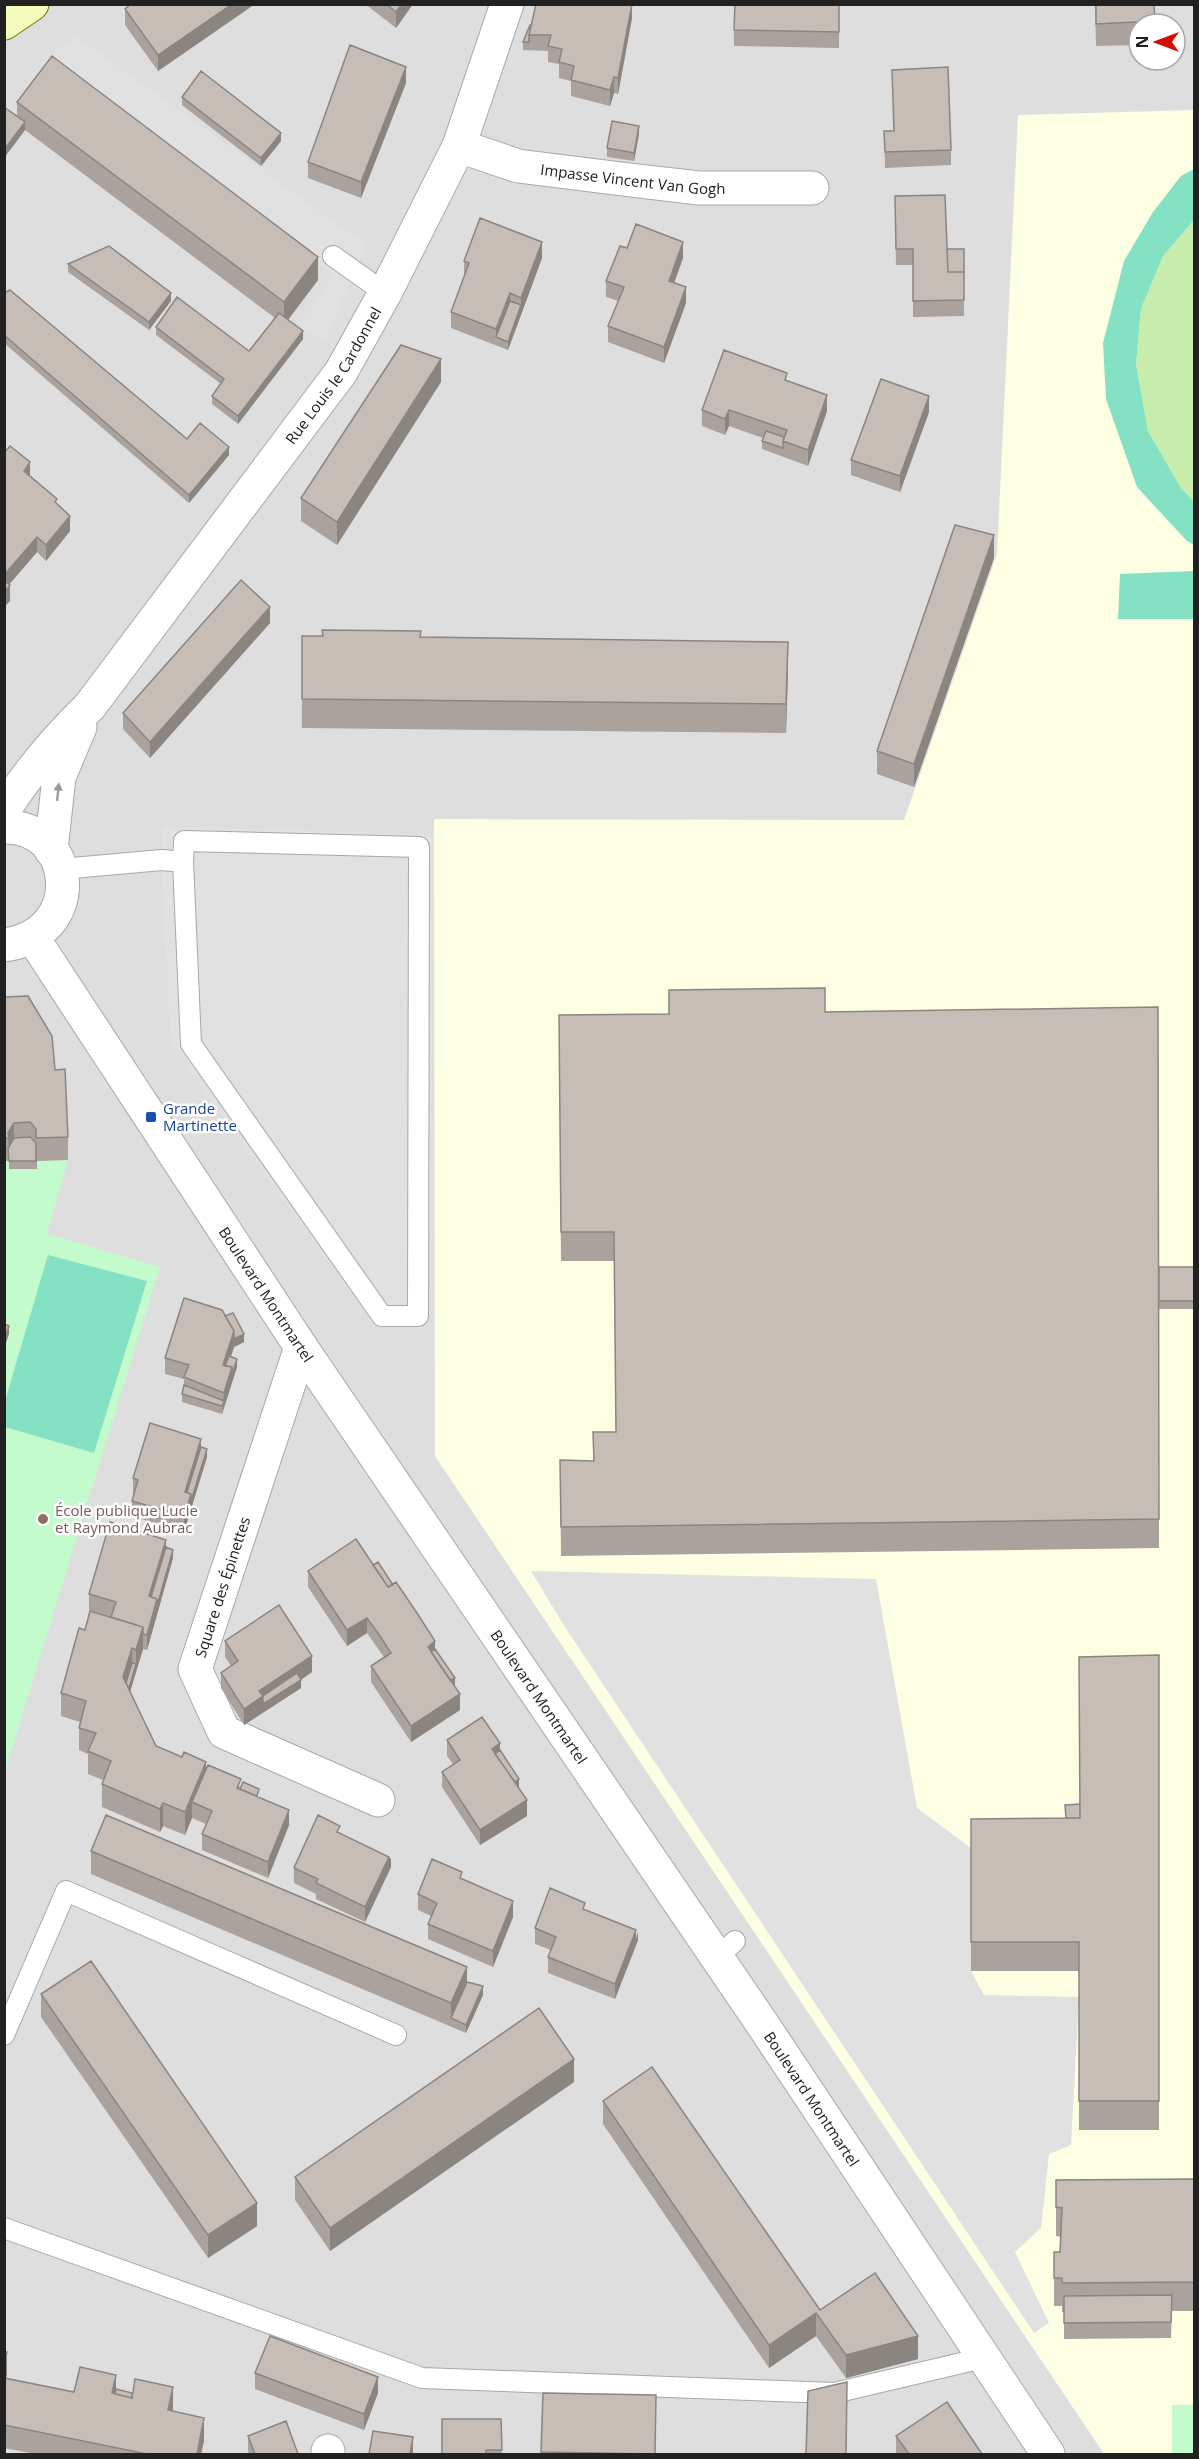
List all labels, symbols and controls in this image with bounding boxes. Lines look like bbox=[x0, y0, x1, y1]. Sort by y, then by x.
north arrow bbox=[1127, 12, 1187, 72]
text: N bbox=[1131, 35, 1153, 49]
street label: Impasse Vincent Van Gogh bbox=[539, 159, 725, 198]
street label: Rue Louis le Cardonnel bbox=[281, 303, 385, 448]
one-way arrow bbox=[53, 782, 62, 801]
place label: Grande Martinette bbox=[163, 1098, 237, 1135]
marker: Grande Martinette bbox=[144, 1110, 158, 1124]
street label: Boulevard Montmartel bbox=[215, 1223, 318, 1366]
place label: École publique Lucie et Raymond Aubrac bbox=[55, 1500, 198, 1537]
marker: École publique Lucie et Raymond Aubrac bbox=[36, 1512, 50, 1526]
street label: Square des Épinettes bbox=[190, 1514, 254, 1660]
street label: Boulevard Montmartel bbox=[486, 1626, 592, 1768]
street label: Boulevard Montmartel bbox=[760, 2027, 864, 2170]

